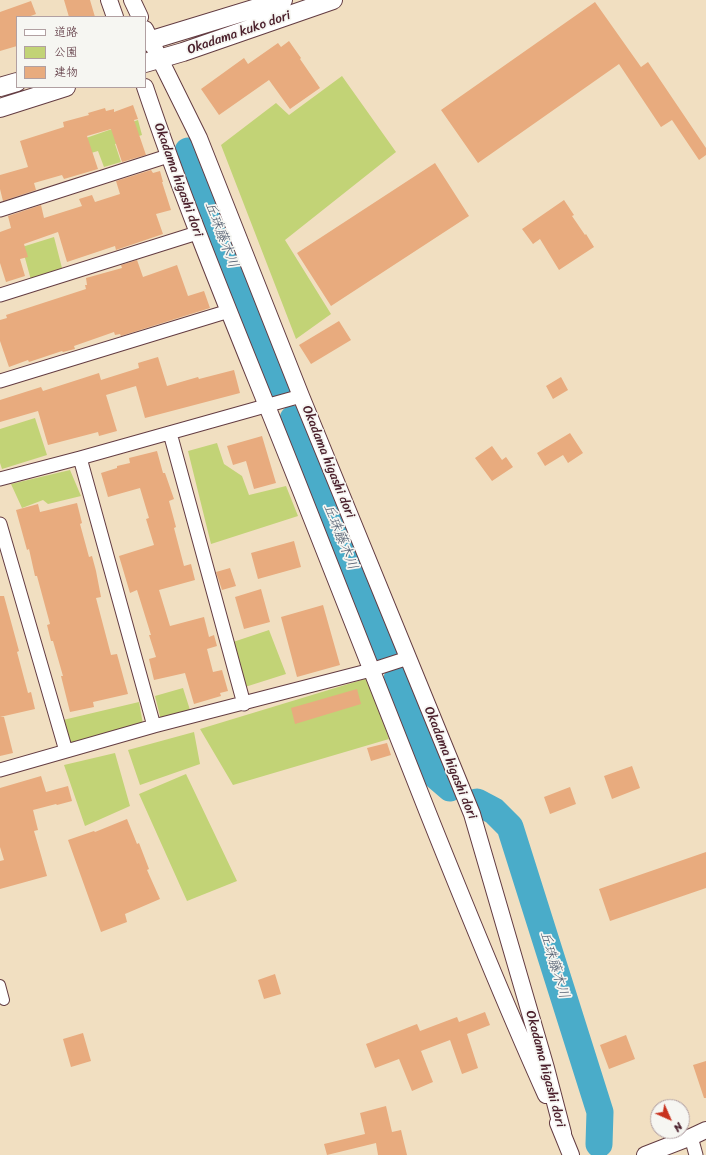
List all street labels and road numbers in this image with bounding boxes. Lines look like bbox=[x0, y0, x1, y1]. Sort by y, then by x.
street label: Okadama kuko dori bbox=[185, 8, 293, 58]
street label: Okadama higashi dori bbox=[150, 121, 206, 239]
street label: Okadama higashi dori bbox=[298, 403, 358, 521]
street label: Okadama higashi dori bbox=[420, 704, 480, 822]
street label: Okadama higashi dori bbox=[522, 1009, 568, 1129]

